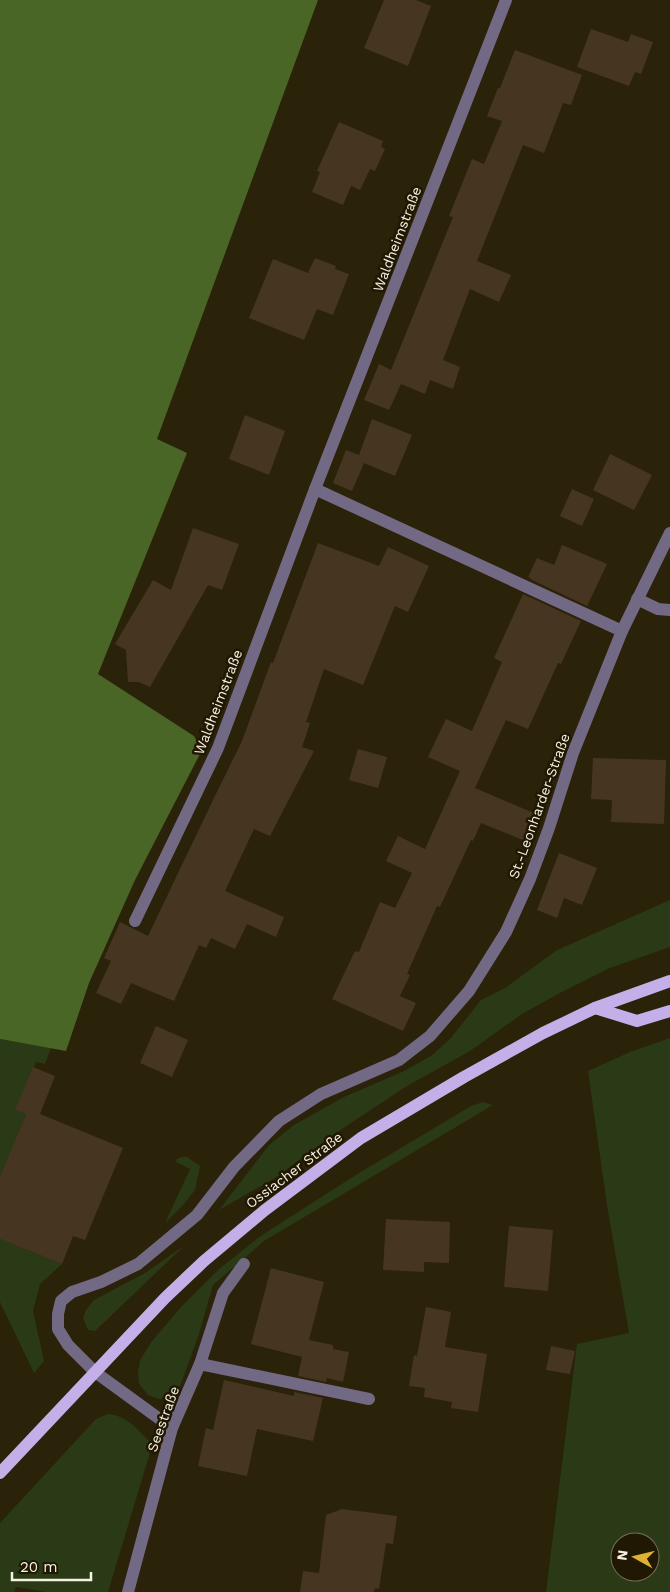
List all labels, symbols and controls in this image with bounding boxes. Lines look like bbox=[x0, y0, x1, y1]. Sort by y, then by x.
street label: Waldheimstraße bbox=[370, 184, 424, 294]
street label: Waldheimstraße bbox=[191, 647, 245, 757]
street label: St.-Leonharder-Straße bbox=[505, 731, 573, 881]
street label: Ossiacher Straße bbox=[243, 1129, 345, 1211]
street label: Seestraße bbox=[144, 1384, 182, 1454]
north arrow bbox=[610, 1532, 660, 1582]
text: N bbox=[613, 1549, 631, 1561]
scale bar bbox=[12, 1550, 91, 1582]
text: 20 m bbox=[20, 1558, 58, 1576]

